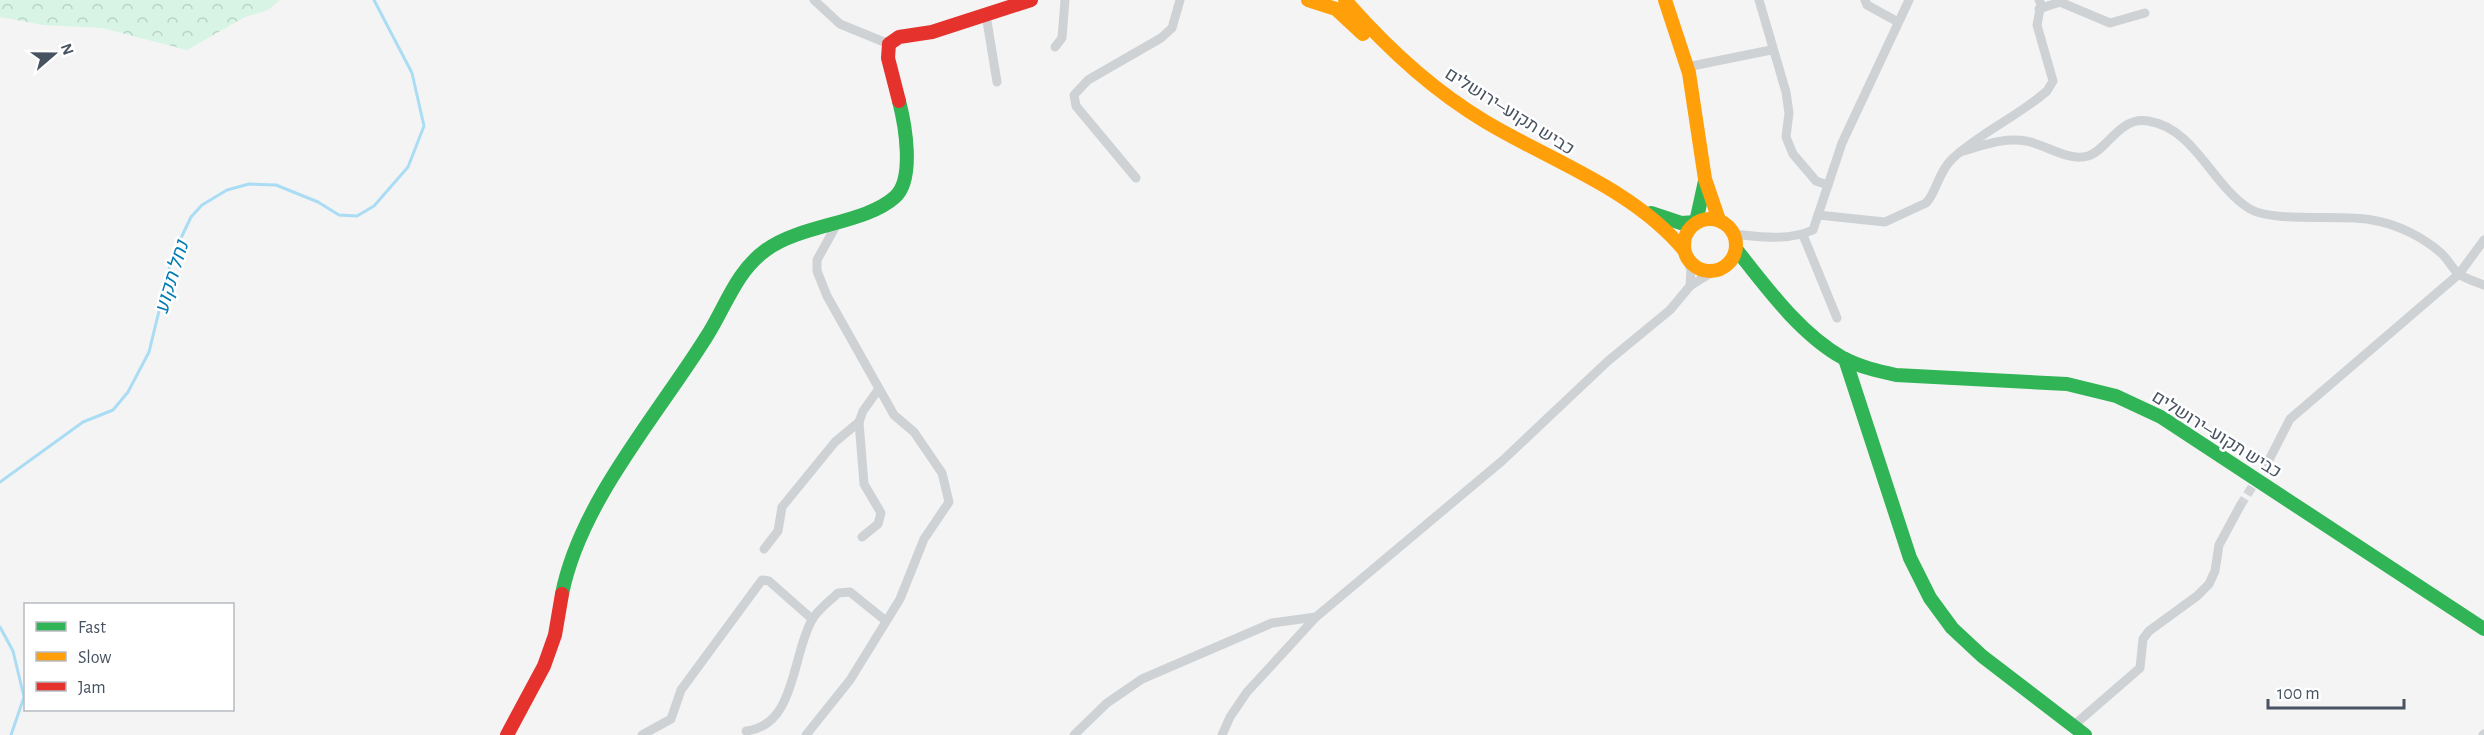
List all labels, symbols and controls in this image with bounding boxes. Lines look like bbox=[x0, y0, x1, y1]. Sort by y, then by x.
north arrow bbox=[24, 24, 84, 84]
text: N bbox=[58, 41, 77, 57]
street label: כביש תקוע–ירושלים bbox=[1442, 65, 1577, 159]
water label: נחל תקוע bbox=[151, 237, 194, 316]
street label: כביש תקוע–ירושלים bbox=[2149, 388, 2284, 482]
legend bbox=[24, 603, 234, 711]
text: Fast bbox=[78, 619, 106, 637]
text: Slow bbox=[78, 649, 111, 667]
scale bar bbox=[2268, 672, 2404, 710]
text: Jam bbox=[78, 679, 106, 697]
text: 100 m bbox=[2277, 685, 2320, 703]

